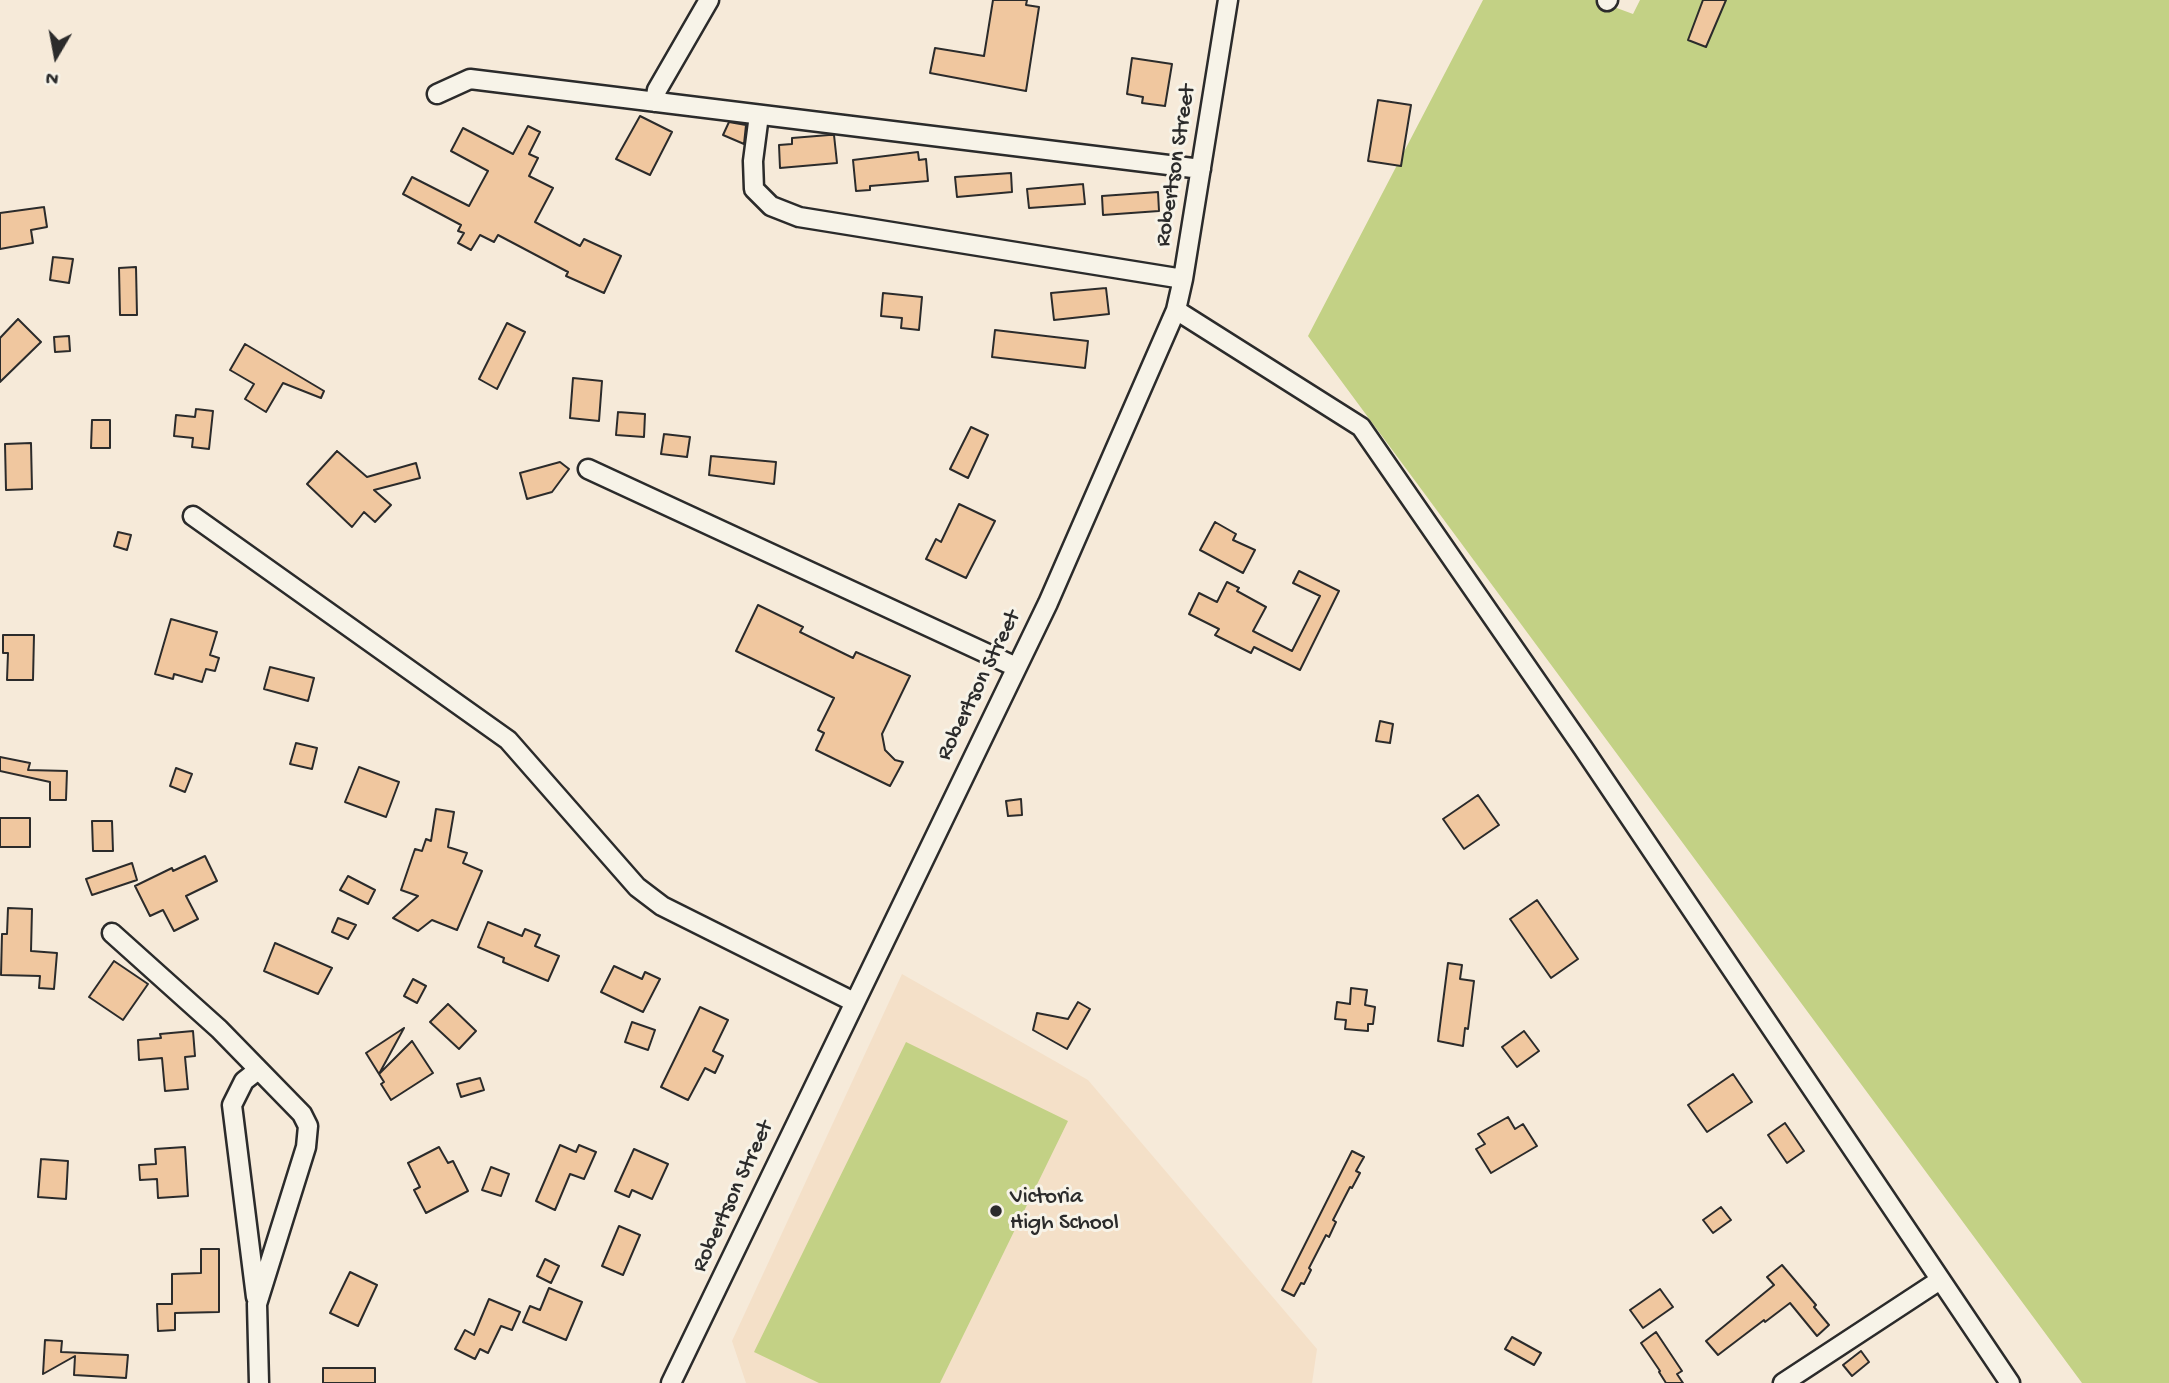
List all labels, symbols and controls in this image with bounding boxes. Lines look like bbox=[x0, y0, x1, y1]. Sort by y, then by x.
north arrow bbox=[21, 21, 91, 91]
text: N bbox=[44, 65, 60, 90]
street label: Robertson Street bbox=[1151, 83, 1203, 249]
street label: Robertson Street bbox=[932, 606, 1028, 766]
street label: Robertson Street bbox=[687, 1117, 781, 1277]
place label: Victoria High School bbox=[1010, 1184, 1119, 1238]
marker: Victoria High School bbox=[988, 1203, 1004, 1219]

